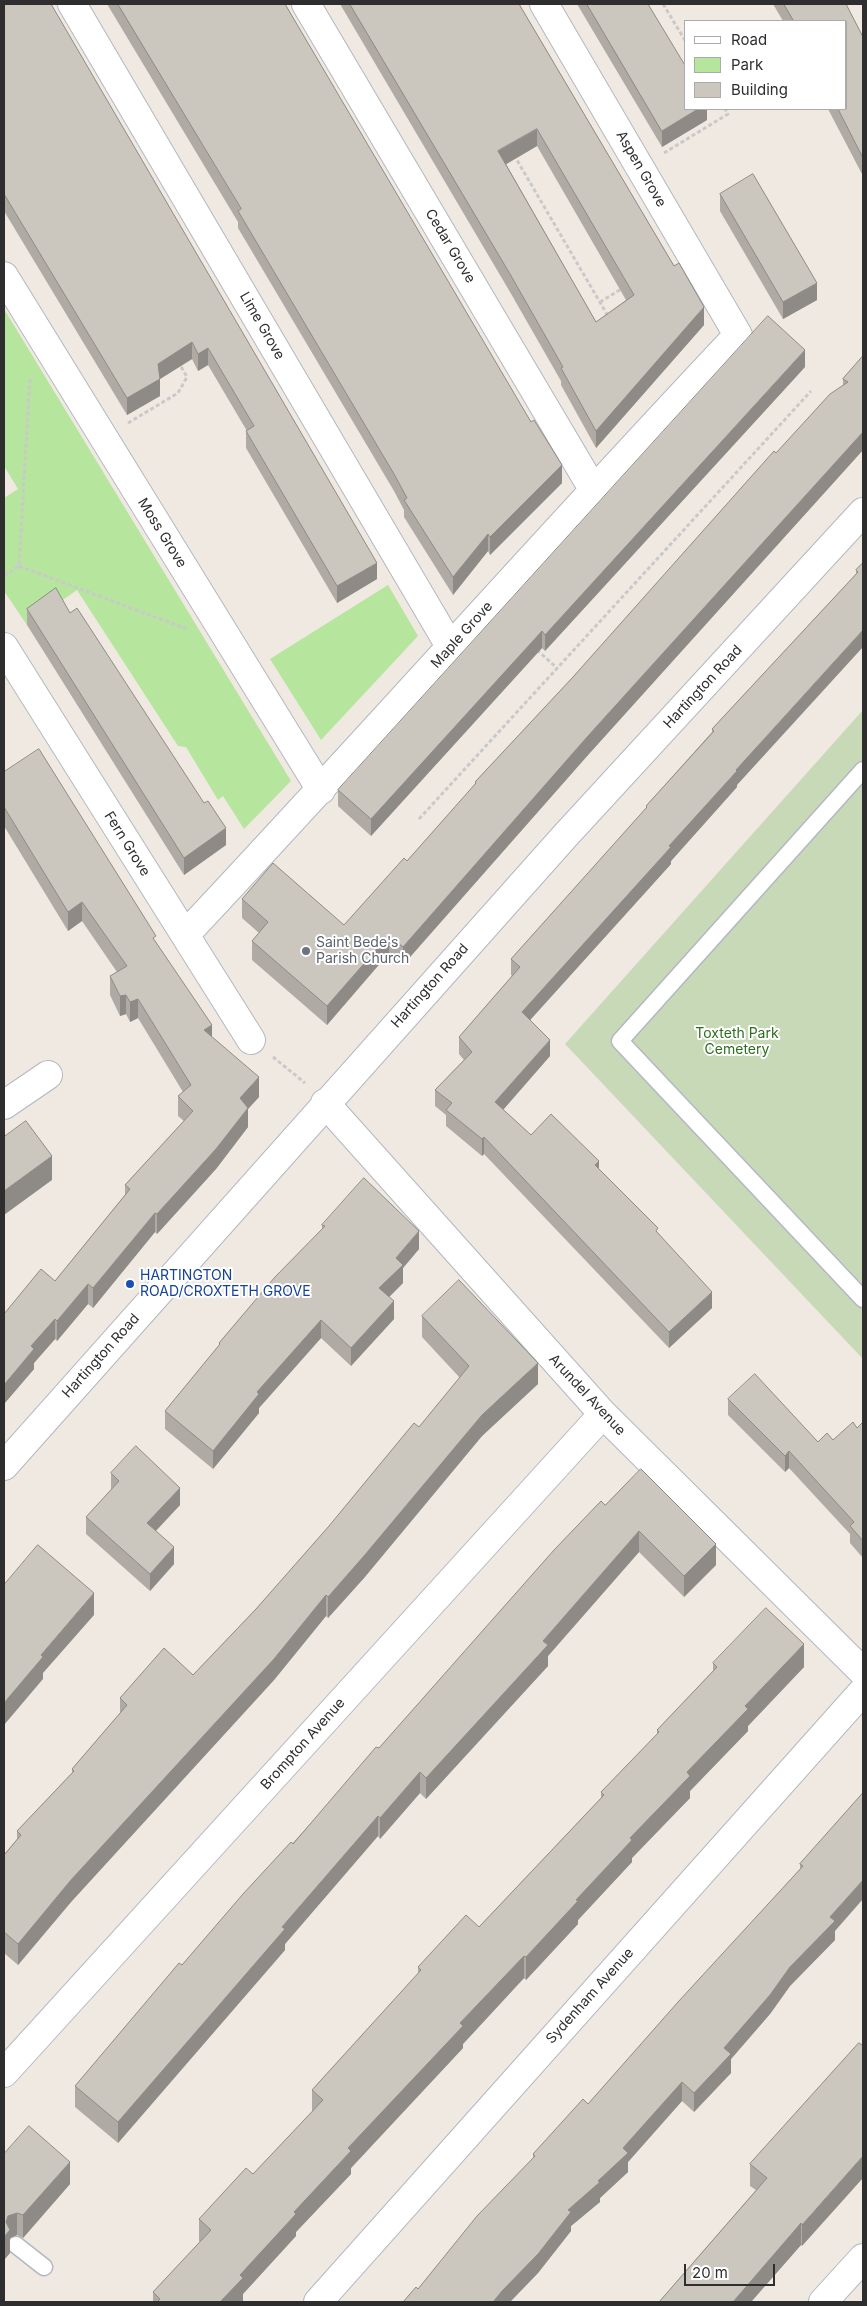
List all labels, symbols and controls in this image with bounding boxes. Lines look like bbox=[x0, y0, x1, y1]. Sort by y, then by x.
legend bbox=[684, 20, 847, 110]
text: Road bbox=[731, 30, 767, 49]
text: Park bbox=[731, 55, 763, 74]
text: Building bbox=[731, 80, 788, 99]
street label: Aspen Grove bbox=[612, 128, 670, 210]
street label: Cedar Grove bbox=[421, 206, 479, 286]
street label: Lime Grove bbox=[236, 289, 288, 363]
street label: Moss Grove bbox=[134, 495, 190, 571]
street label: Maple Grove bbox=[428, 598, 496, 672]
street label: Hartington Road bbox=[660, 642, 746, 732]
street label: Fern Grove bbox=[101, 809, 153, 879]
place label: Saint Bede's Parish Church bbox=[316, 935, 409, 968]
street label: Hartington Road bbox=[388, 940, 472, 1032]
marker: Saint Bede's Parish Church bbox=[300, 945, 312, 957]
park label: Toxteth Park Cemetery bbox=[695, 1026, 779, 1058]
place label: HARTINGTON ROAD/CROXTETH GROVE bbox=[140, 1268, 311, 1300]
marker: HARTINGTON ROAD/CROXTETH GROVE bbox=[124, 1278, 136, 1290]
street label: Hartington Road bbox=[59, 1310, 143, 1402]
street label: Arundel Avenue bbox=[545, 1351, 629, 1439]
street label: Brompton Avenue bbox=[257, 1695, 349, 1793]
street label: Sydenham Avenue bbox=[543, 1945, 637, 2047]
scale bar bbox=[687, 2254, 778, 2286]
text: 20 m bbox=[692, 2263, 728, 2282]

